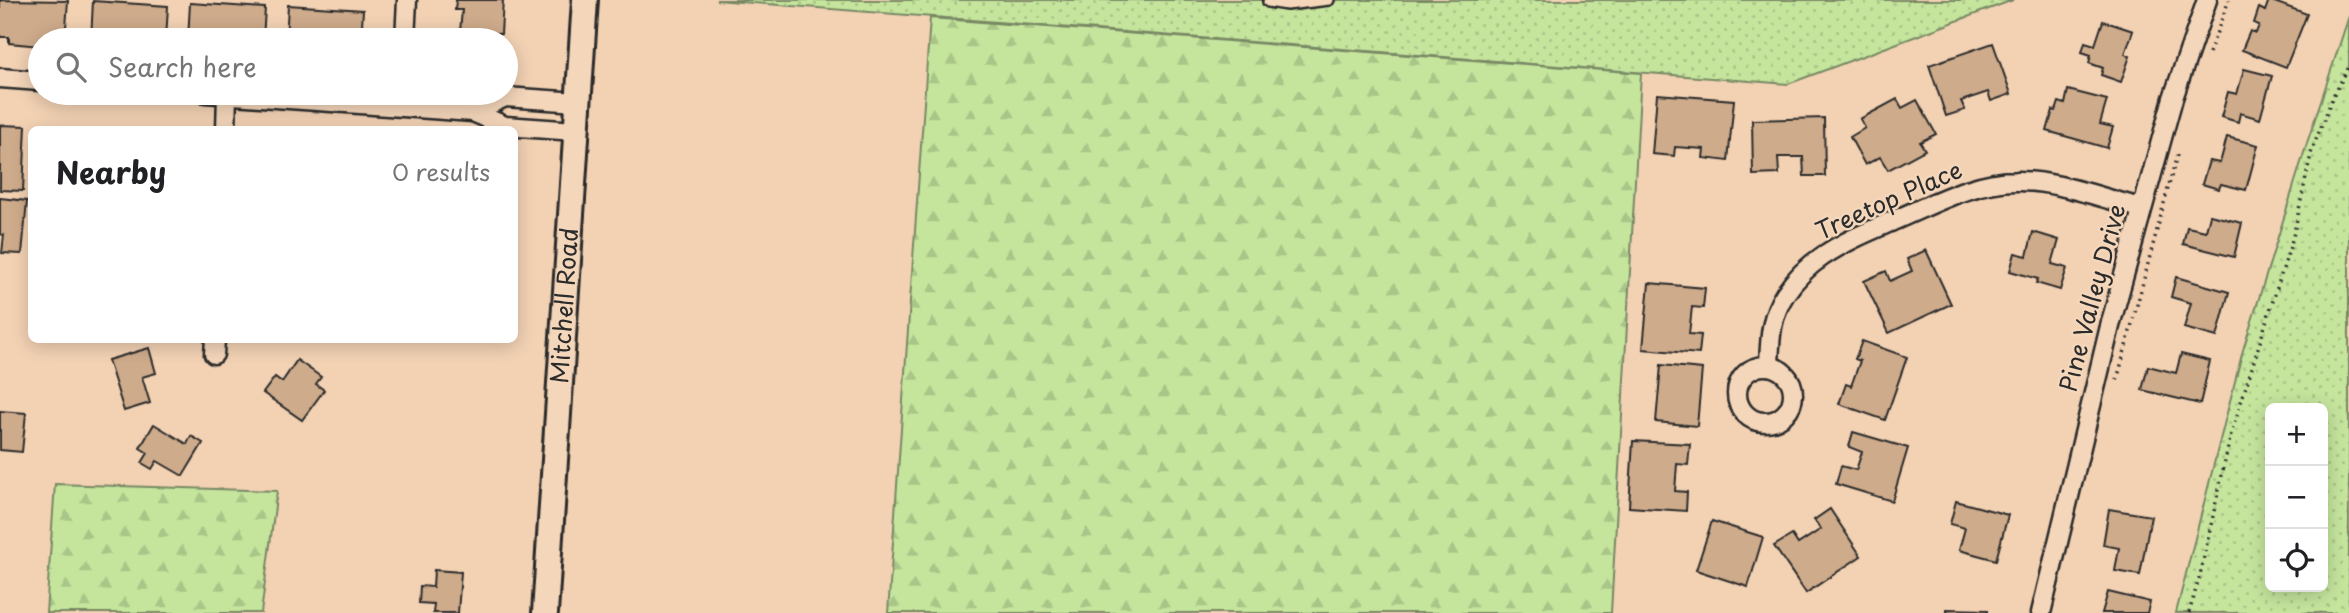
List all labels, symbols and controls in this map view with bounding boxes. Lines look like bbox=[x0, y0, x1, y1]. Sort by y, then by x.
search box bbox=[28, 28, 518, 105]
text: Search here bbox=[108, 47, 257, 86]
icon: search bbox=[52, 48, 90, 86]
text: Nearby bbox=[56, 149, 166, 194]
street label: Treetop Place bbox=[1809, 151, 1967, 248]
text: 0 results bbox=[392, 154, 490, 189]
street label: Pine Valley Drive bbox=[2049, 200, 2133, 395]
street label: Mitchell Road bbox=[540, 227, 586, 385]
map controls bbox=[2265, 403, 2328, 592]
button: + bbox=[2265, 403, 2328, 466]
button: − bbox=[2265, 466, 2328, 529]
button: locate bbox=[2265, 529, 2328, 592]

